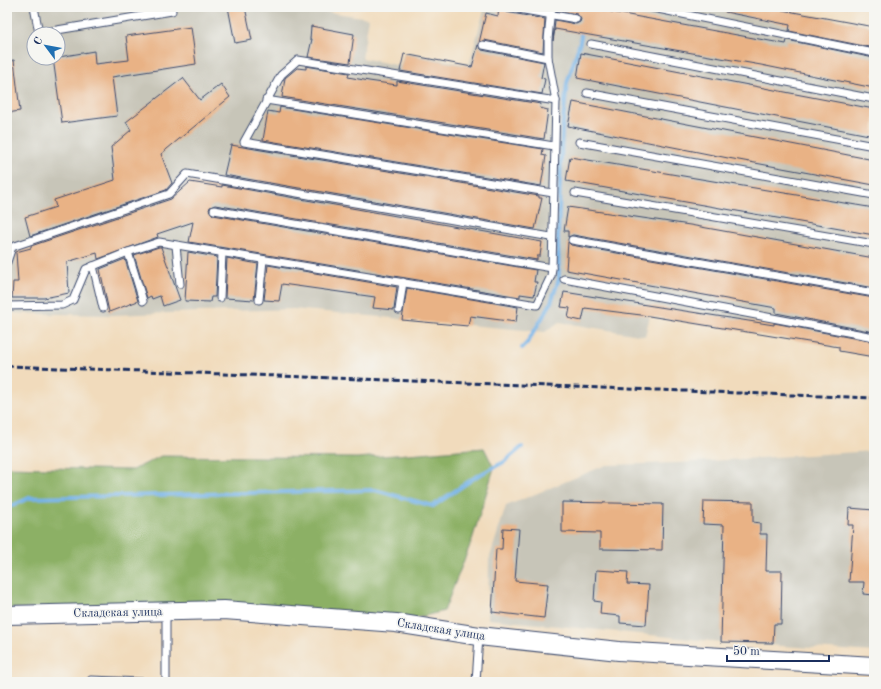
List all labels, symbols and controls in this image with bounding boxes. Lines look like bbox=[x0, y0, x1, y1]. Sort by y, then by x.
north arrow bbox=[26, 26, 66, 66]
text: С bbox=[32, 36, 45, 47]
street label: Складская улица bbox=[73, 606, 163, 620]
street label: Складская улица bbox=[396, 617, 486, 643]
scale bar bbox=[727, 637, 829, 663]
text: 50 m bbox=[733, 645, 760, 658]

